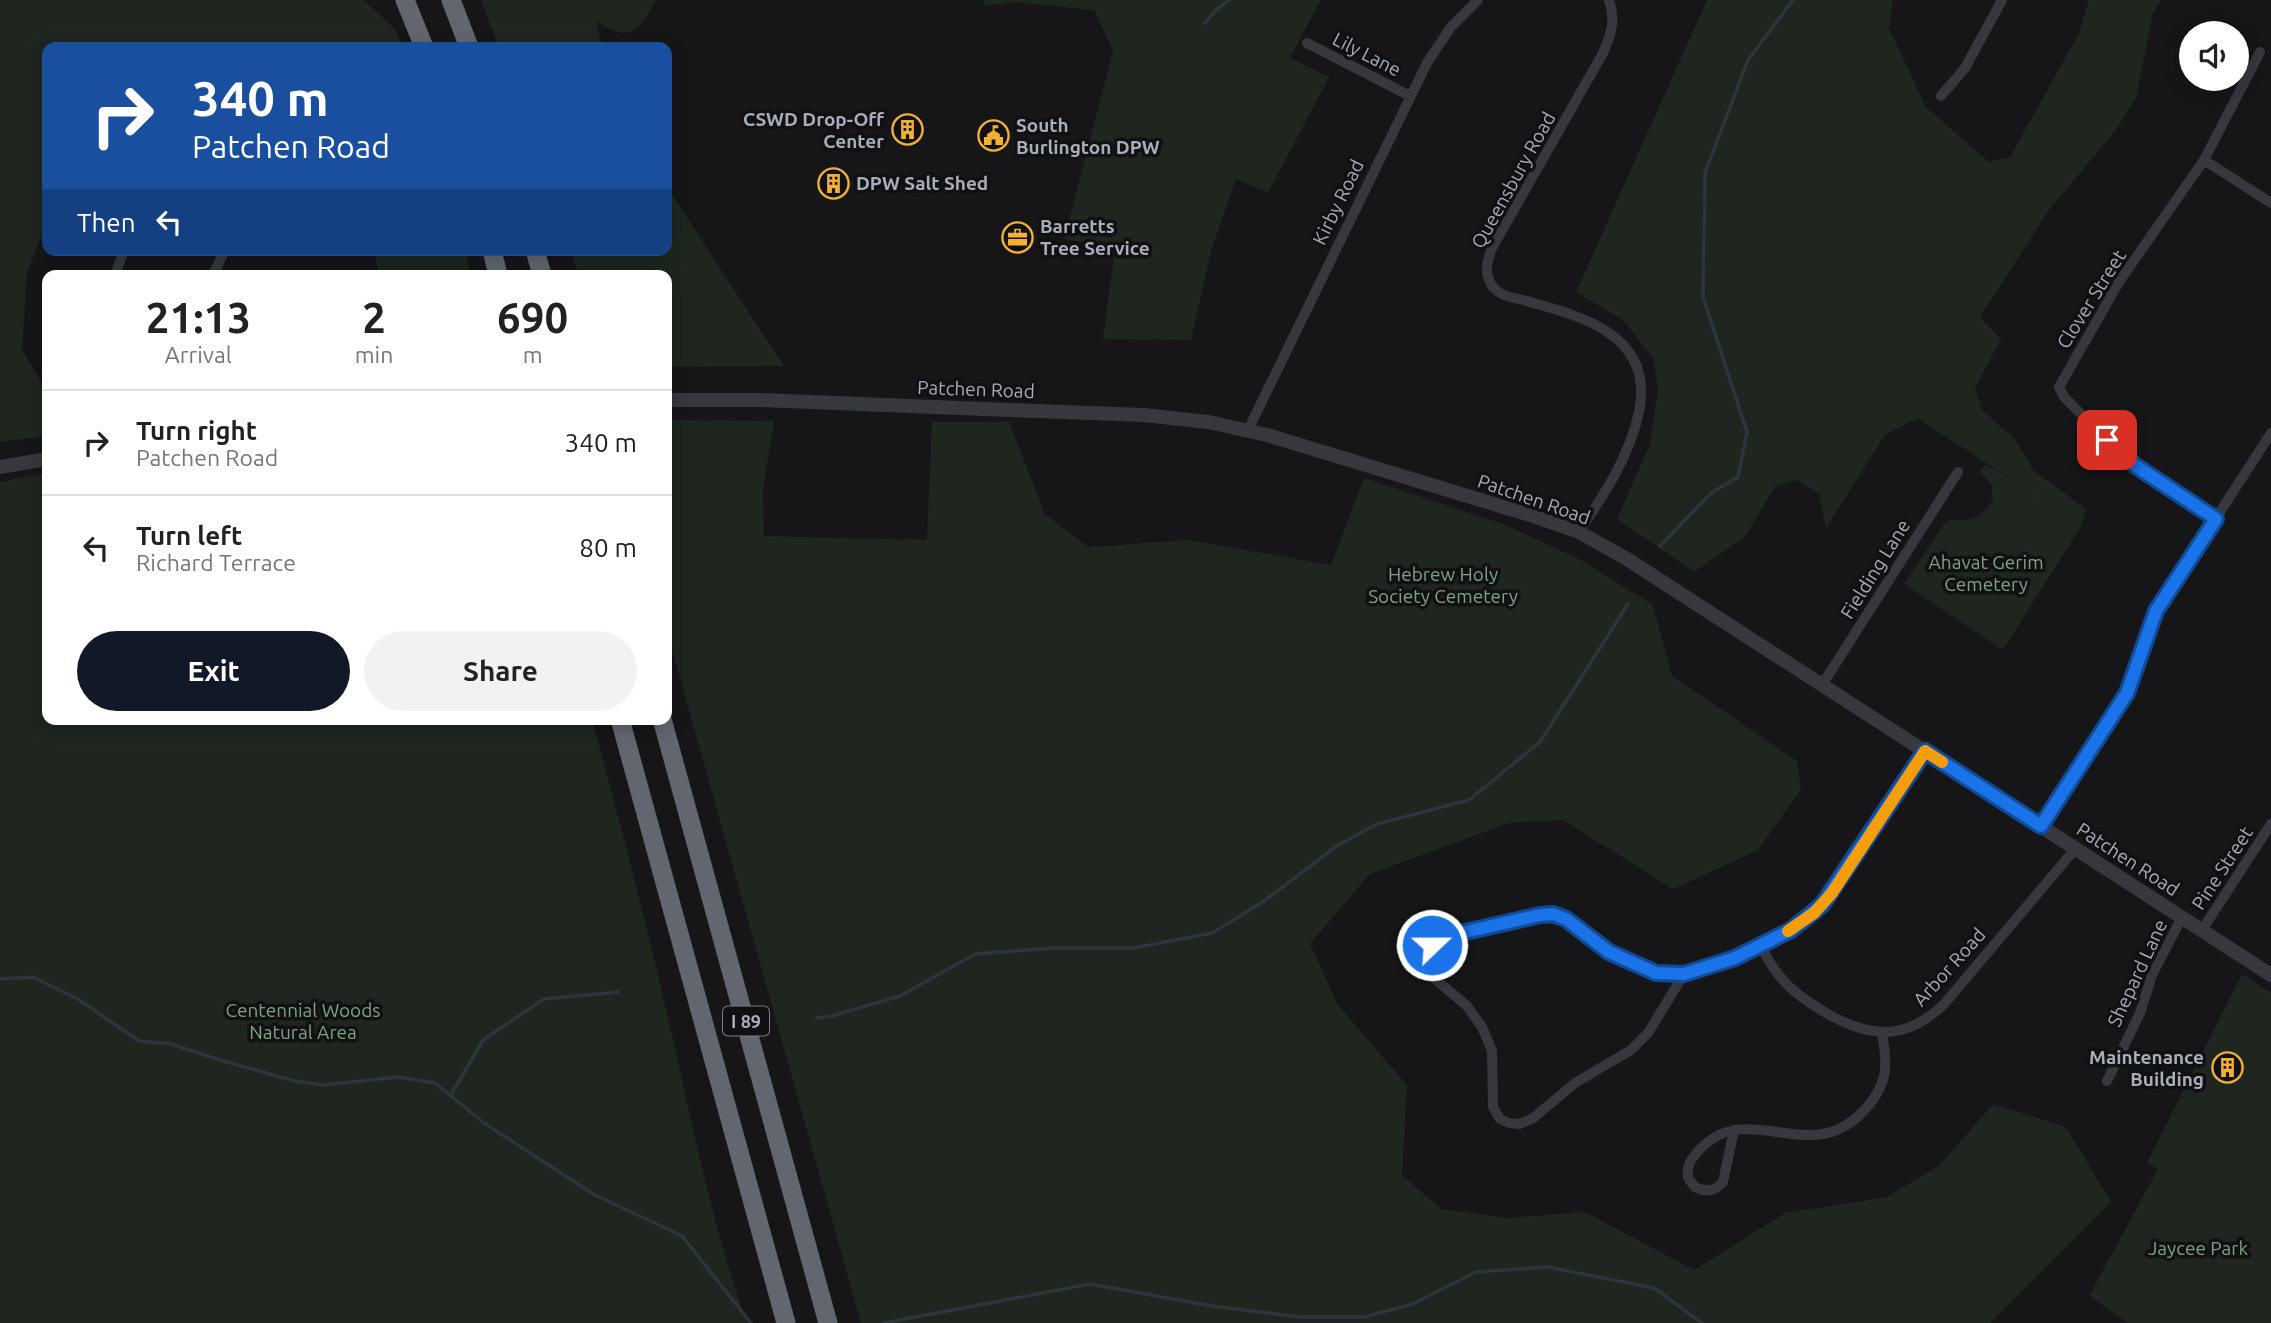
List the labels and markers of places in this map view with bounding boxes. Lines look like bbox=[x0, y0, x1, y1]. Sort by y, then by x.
place label: CSWD Drop-Off Center bbox=[743, 108, 884, 152]
building icon: CSWD Drop-Off Center bbox=[890, 113, 924, 147]
place label: South Burlington DPW bbox=[1016, 114, 1160, 158]
public building icon: South Burlington DPW bbox=[976, 119, 1010, 153]
building icon: DPW Salt Shed bbox=[816, 166, 850, 200]
place label: DPW Salt Shed bbox=[856, 172, 988, 194]
place label: Barretts Tree Service bbox=[1040, 215, 1150, 259]
office icon: Barretts Tree Service bbox=[1000, 220, 1034, 254]
pin bbox=[2077, 410, 2137, 470]
place label: Maintenance Building bbox=[2089, 1046, 2204, 1090]
building icon: Maintenance Building bbox=[2210, 1051, 2244, 1085]

